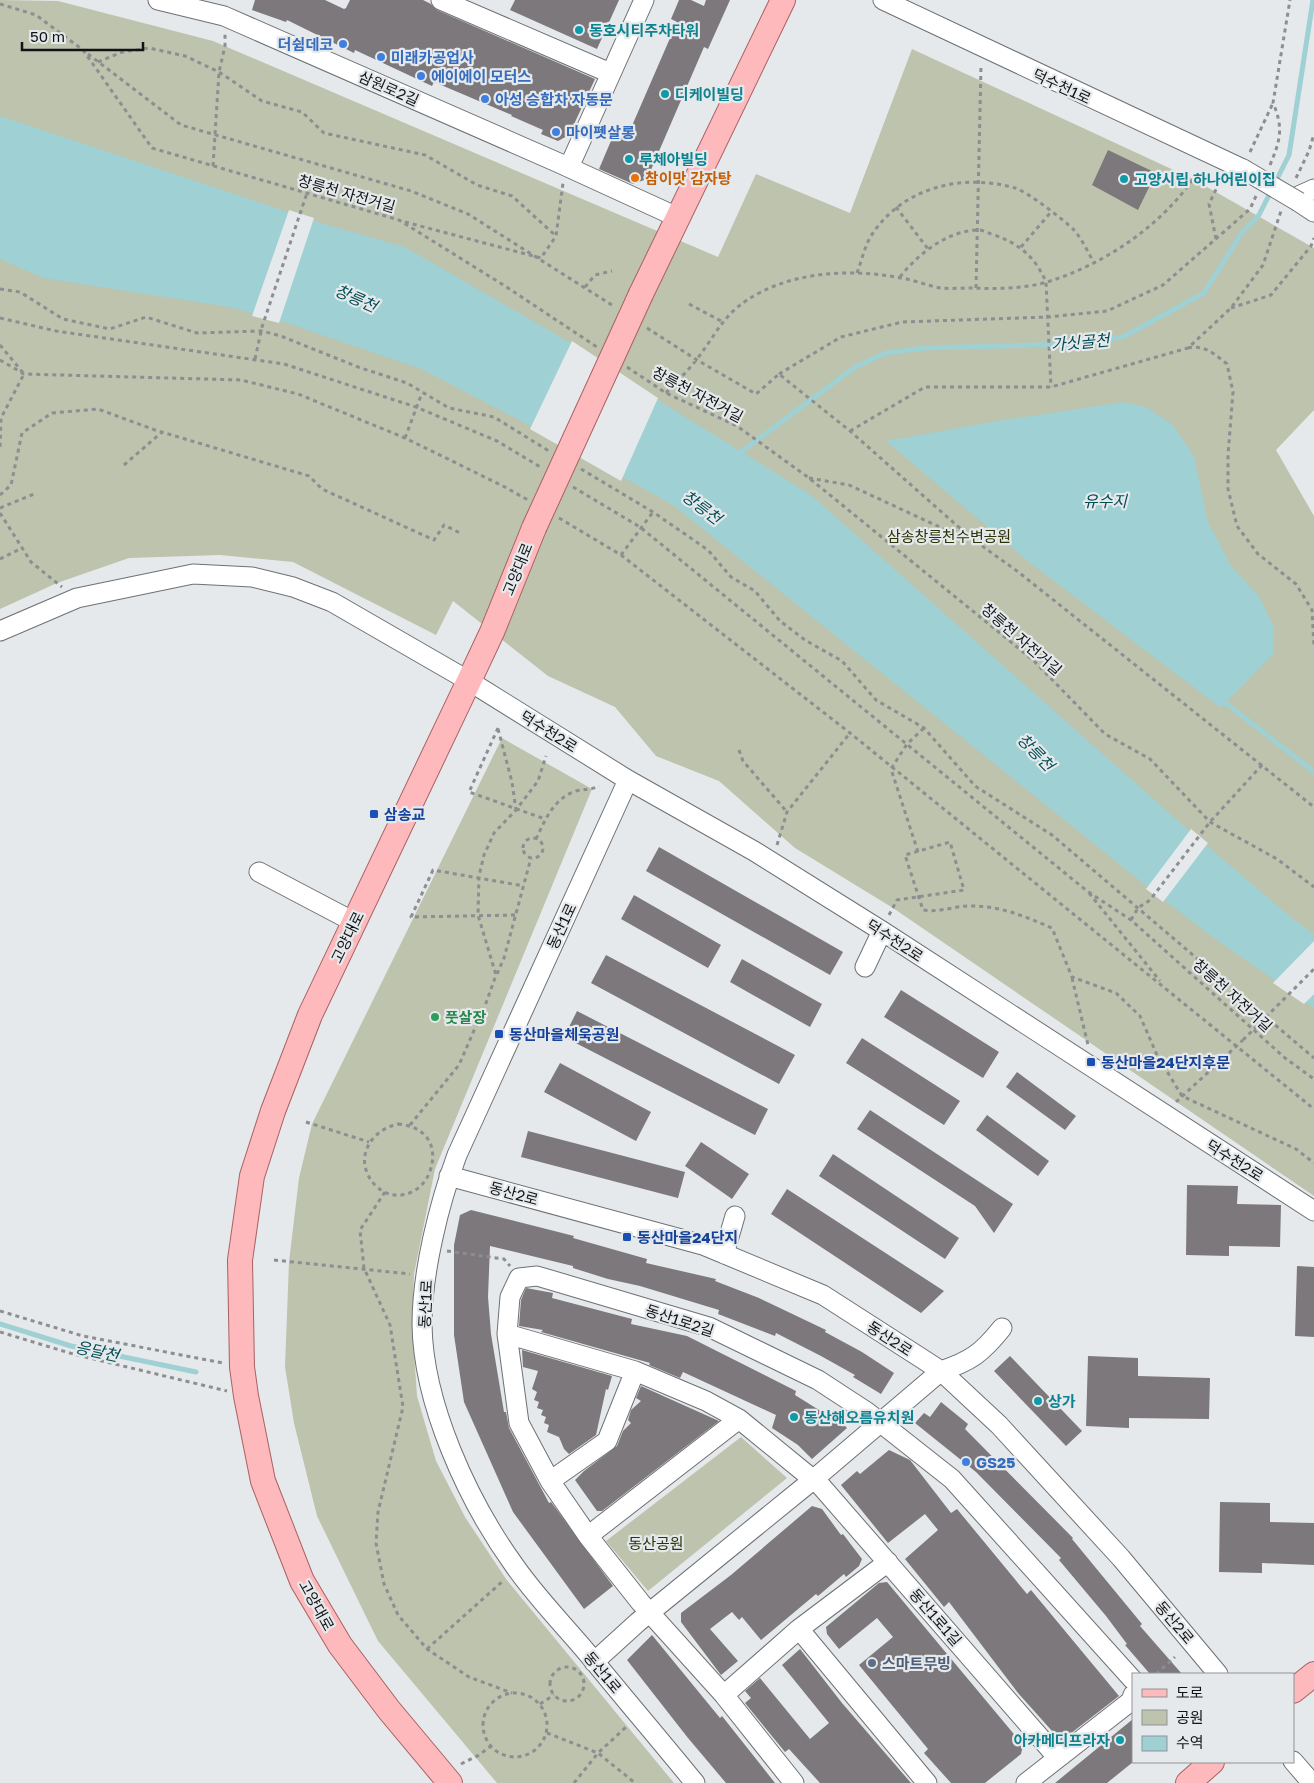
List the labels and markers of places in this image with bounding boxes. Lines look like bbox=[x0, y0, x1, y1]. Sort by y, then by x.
place label: 동호시티주차타워 bbox=[589, 21, 699, 39]
marker: 동호시티주차타워 bbox=[573, 24, 585, 36]
place label: 더쉼데코 bbox=[278, 35, 333, 53]
marker: 더쉼데코 bbox=[337, 38, 349, 50]
place label: 미래카공업사 bbox=[391, 48, 474, 66]
marker: 미래카공업사 bbox=[375, 51, 387, 63]
place label: 에이에이 모터스 bbox=[431, 67, 532, 85]
marker: 에이에이 모터스 bbox=[415, 70, 427, 82]
place label: 디케이빌딩 bbox=[675, 85, 744, 103]
marker: 디케이빌딩 bbox=[659, 88, 671, 100]
place label: 아성 승합차 자동문 bbox=[495, 90, 613, 108]
marker: 아성 승합차 자동문 bbox=[479, 93, 491, 105]
place label: 마이펫살롱 bbox=[566, 123, 635, 141]
marker: 마이펫살롱 bbox=[550, 126, 562, 138]
place label: 루체아빌딩 bbox=[639, 150, 708, 168]
marker: 루체아빌딩 bbox=[623, 153, 635, 165]
place label: 참이맛 감자탕 bbox=[645, 169, 732, 187]
place label: 고양시립 하나어린이집 bbox=[1134, 170, 1276, 188]
marker: 참이맛 감자탕 bbox=[629, 172, 641, 184]
marker: 고양시립 하나어린이집 bbox=[1118, 173, 1130, 185]
place label: 삼송교 bbox=[384, 805, 426, 823]
marker: 삼송교 bbox=[368, 808, 380, 820]
place label: 풋살장 bbox=[445, 1008, 487, 1026]
marker: 풋살장 bbox=[429, 1011, 441, 1023]
place label: 동산마을체욱공원 bbox=[509, 1025, 619, 1043]
marker: 동산마을체욱공원 bbox=[493, 1028, 505, 1040]
place label: 동산마을24단지후문 bbox=[1101, 1053, 1230, 1071]
marker: 동산마을24단지후문 bbox=[1085, 1056, 1097, 1068]
place label: 동산마을24단지 bbox=[637, 1228, 738, 1246]
marker: 동산마을24단지 bbox=[621, 1231, 633, 1243]
place label: 상가 bbox=[1048, 1392, 1076, 1410]
marker: 상가 bbox=[1032, 1395, 1044, 1407]
place label: 동산해오름유치원 bbox=[804, 1408, 914, 1426]
marker: 동산해오름유치원 bbox=[788, 1411, 800, 1423]
place label: GS25 bbox=[976, 1453, 1015, 1471]
marker: GS25 bbox=[960, 1456, 972, 1468]
place label: 스마트무빙 bbox=[882, 1654, 951, 1672]
marker: 스마트무빙 bbox=[866, 1657, 878, 1669]
place label: 아카메디프라자 bbox=[1013, 1731, 1110, 1749]
marker: 아카메디프라자 bbox=[1114, 1734, 1126, 1746]

